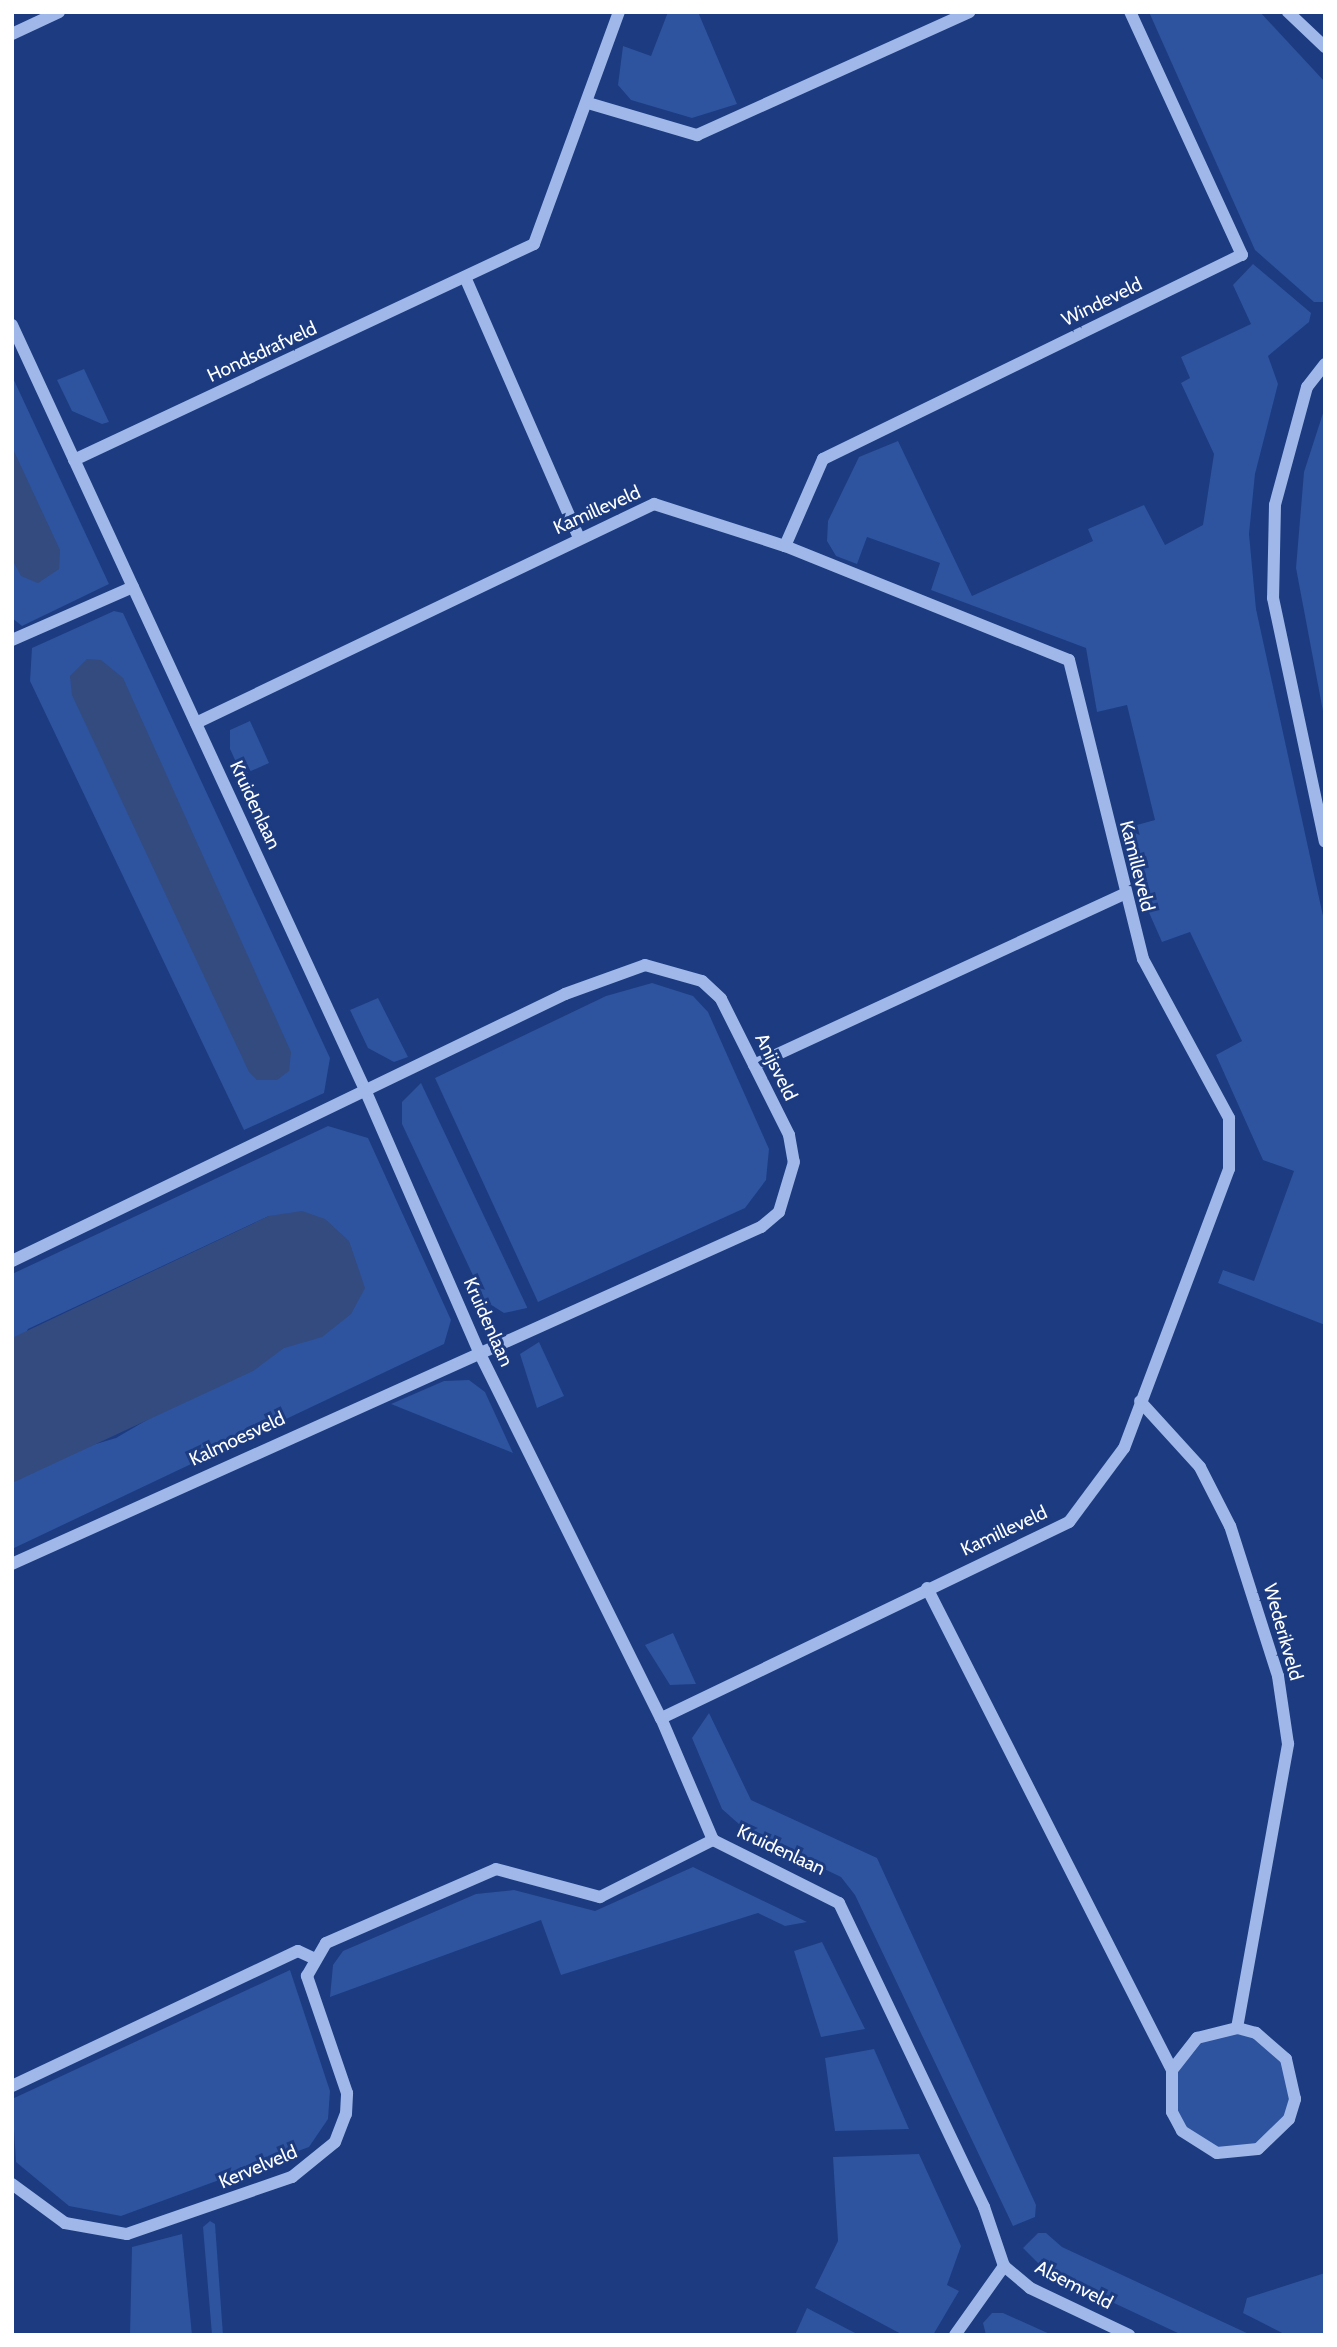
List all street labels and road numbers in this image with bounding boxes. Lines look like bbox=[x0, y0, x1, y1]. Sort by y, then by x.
street label: Windeveld bbox=[1058, 273, 1146, 331]
street label: Hondsdrafveld bbox=[204, 317, 320, 387]
street label: Kamilleveld bbox=[550, 481, 644, 539]
street label: Kruidenlaan bbox=[225, 757, 285, 853]
street label: Kamilleveld bbox=[1115, 818, 1159, 914]
street label: Anijsveld bbox=[750, 1030, 802, 1104]
street label: Kruidenlaan bbox=[458, 1274, 518, 1370]
street label: Kalmoesveld bbox=[186, 1407, 288, 1471]
street label: Kamilleveld bbox=[957, 1501, 1051, 1561]
street label: Wederikveld bbox=[1258, 1581, 1308, 1683]
street label: Kruidenlaan bbox=[733, 1820, 829, 1880]
street label: Kervelveld bbox=[215, 2140, 301, 2194]
street label: Alsemveld bbox=[1031, 2256, 1117, 2314]

